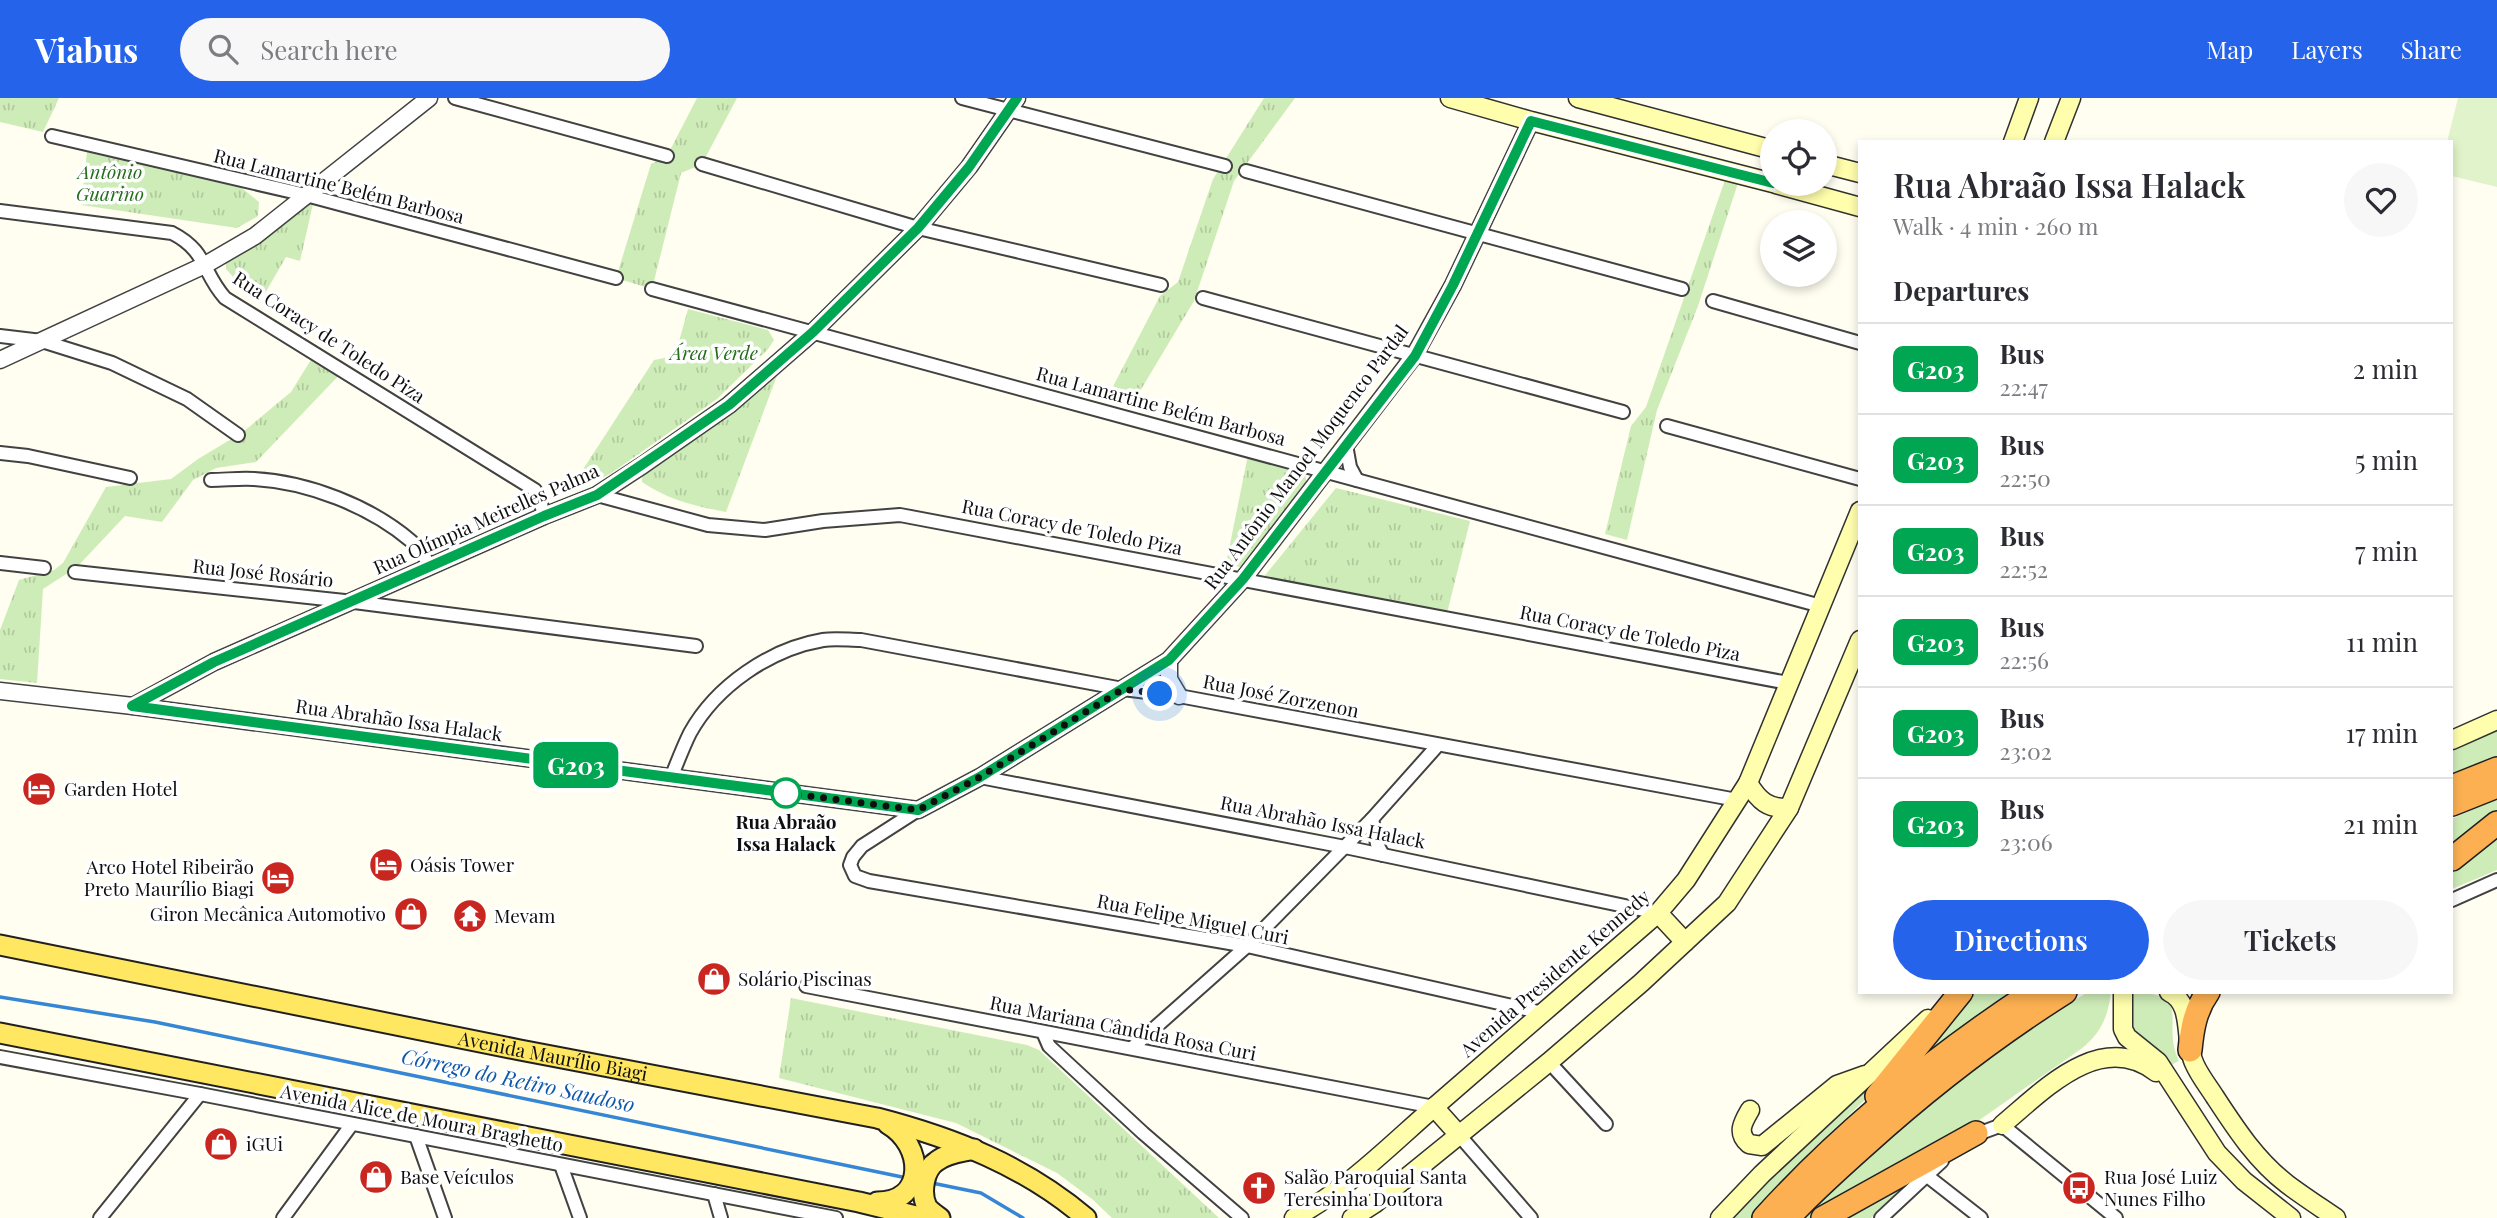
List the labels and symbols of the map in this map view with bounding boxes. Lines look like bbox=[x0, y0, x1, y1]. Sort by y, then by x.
street label: Rua Lamartine Belém Barbosa bbox=[211, 141, 468, 229]
park label: Antônio Guarino bbox=[76, 158, 144, 206]
street label: Rua Coracy de Toledo Piza bbox=[228, 264, 431, 408]
street label: Rua Antônio Manoel Moquenco Pardal bbox=[1197, 318, 1414, 594]
park label: Área Verde bbox=[668, 339, 758, 365]
street label: Rua Lamartine Belém Barbosa bbox=[1034, 359, 1289, 451]
street label: Rua Olímpia Meirelles Palma bbox=[369, 456, 603, 580]
street label: Rua Coracy de Toledo Piza bbox=[960, 492, 1185, 560]
street label: Rua José Rosário bbox=[191, 552, 335, 592]
street label: Rua Coracy de Toledo Piza bbox=[1518, 598, 1743, 666]
street label: Rua José Zorzenon bbox=[1201, 667, 1362, 723]
your location bbox=[1142, 676, 1177, 711]
street label: Rua Abrahão Issa Halack bbox=[294, 692, 505, 746]
line badge: G203 bbox=[527, 742, 625, 788]
hotel icon: Garden Hotel bbox=[20, 770, 58, 808]
place label: Garden Hotel bbox=[64, 775, 178, 801]
marker: Rua Abraão Issa Halack bbox=[771, 778, 801, 808]
street label: Rua Abrahão Issa Halack bbox=[1218, 788, 1429, 854]
place label: Rua Abraão Issa Halack bbox=[735, 808, 837, 856]
hotel icon: Oásis Tower bbox=[367, 846, 405, 884]
place label: Oásis Tower bbox=[410, 851, 515, 877]
place label: Arco Hotel Ribeirão Preto Maurílio Biagi bbox=[84, 853, 254, 901]
hotel icon: Arco Hotel Ribeirão Preto Maurílio Biagi bbox=[259, 859, 297, 897]
street label: Avenida Presidente Kennedy bbox=[1453, 882, 1655, 1063]
street label: Rua Felipe Miguel Curi bbox=[1095, 887, 1292, 949]
shop icon: Giron Mecânica Automotivo bbox=[392, 895, 430, 933]
temple icon: Mevam bbox=[451, 897, 489, 935]
place label: Giron Mecânica Automotivo bbox=[150, 900, 386, 926]
place label: Mevam bbox=[494, 902, 555, 928]
shop icon: Solário Piscinas bbox=[695, 960, 733, 998]
place label: Solário Piscinas bbox=[738, 965, 872, 991]
street label: Rua Mariana Cândida Rosa Curi bbox=[988, 988, 1259, 1066]
street label: Avenida Maurílio Biagi bbox=[455, 1024, 650, 1086]
water label: Córrego do Retiro Saudoso bbox=[399, 1041, 638, 1117]
street label: Avenida Alice de Moura Braghetto bbox=[278, 1077, 566, 1157]
shop icon: iGUi bbox=[202, 1125, 240, 1163]
place label: iGUi bbox=[246, 1130, 283, 1156]
shop icon: Base Veículos bbox=[357, 1158, 395, 1196]
place label: Base Veículos bbox=[400, 1163, 514, 1189]
place label: Salão Paroquial Santa Teresinha Doutora bbox=[1284, 1163, 1467, 1211]
place label: Rua José Luiz Nunes Filho bbox=[2104, 1163, 2217, 1211]
church icon: Salão Paroquial Santa Teresinha Doutora bbox=[1240, 1169, 1278, 1207]
bus stop icon: Rua José Luiz Nunes Filho bbox=[2060, 1169, 2098, 1207]

